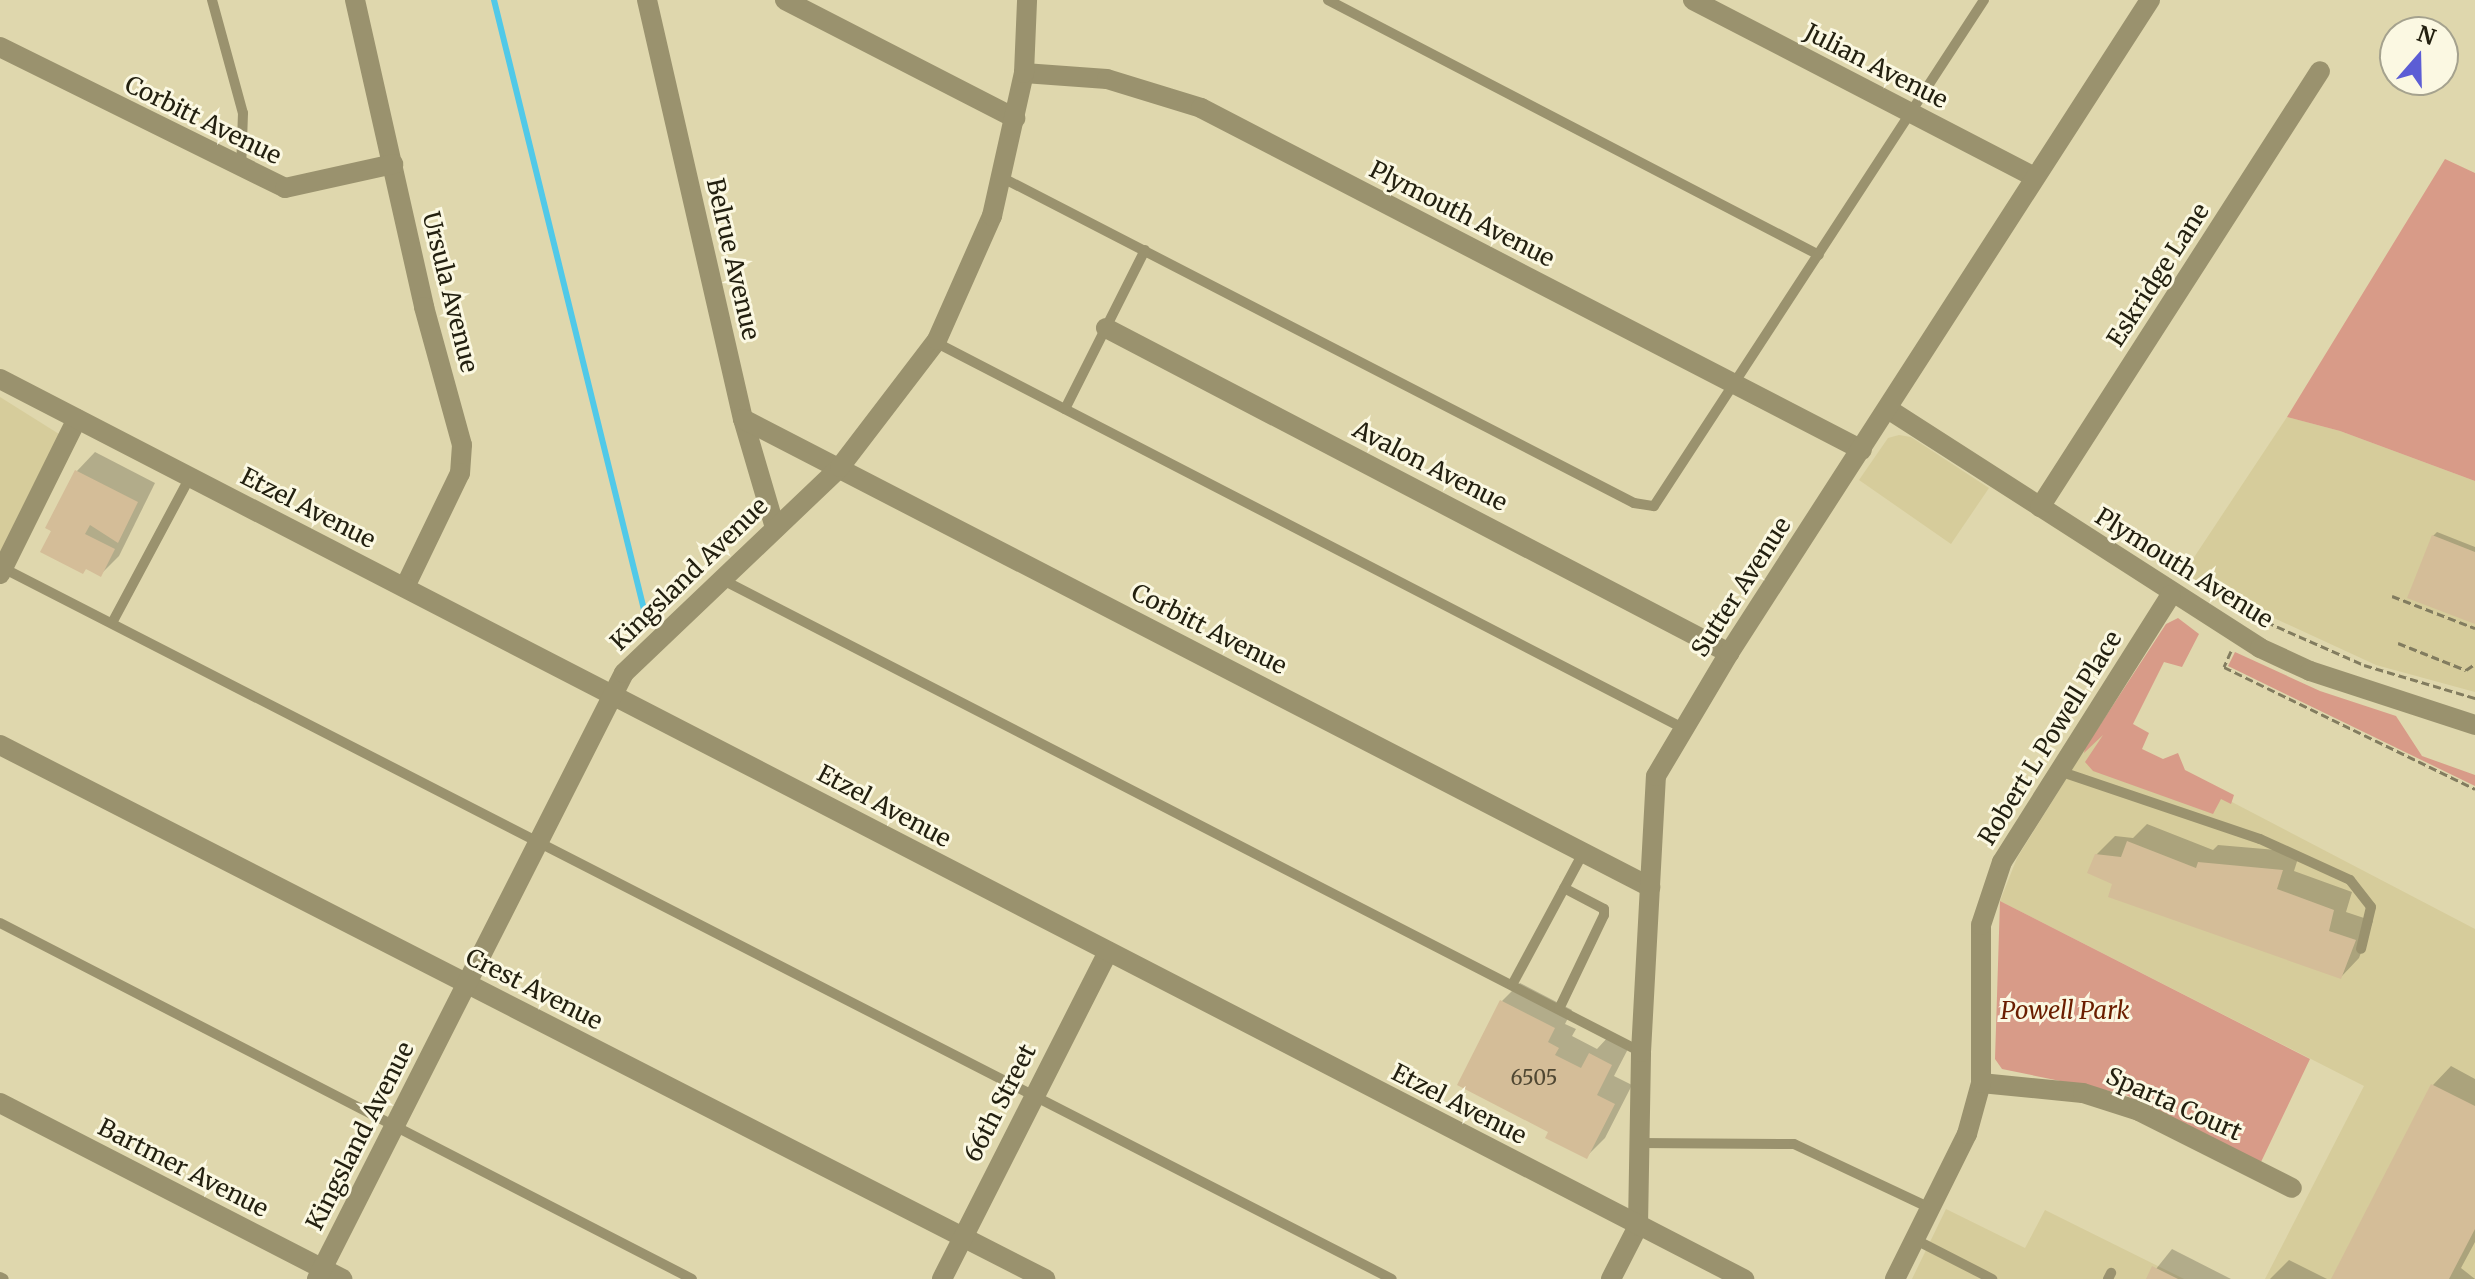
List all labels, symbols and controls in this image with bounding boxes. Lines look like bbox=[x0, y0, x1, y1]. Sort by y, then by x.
north arrow bbox=[2379, 16, 2459, 96]
street label: Julian Avenue bbox=[1800, 18, 1952, 114]
text: N bbox=[2414, 19, 2439, 51]
street label: Corbitt Avenue bbox=[120, 70, 286, 170]
street label: Plymouth Avenue bbox=[1365, 155, 1559, 273]
street label: Belrue Avenue bbox=[700, 175, 766, 343]
street label: Eskridge Lane bbox=[2101, 198, 2215, 352]
street label: Ursula Avenue bbox=[416, 209, 484, 375]
street label: Avalon Avenue bbox=[1348, 415, 1512, 517]
street label: Etzel Avenue bbox=[236, 462, 380, 554]
street label: Kingsland Avenue bbox=[604, 492, 774, 656]
street label: Plymouth Avenue bbox=[2090, 502, 2278, 634]
street label: Sutter Avenue bbox=[1685, 512, 1797, 662]
street label: Corbitt Avenue bbox=[1127, 578, 1291, 680]
street label: Robert L Powell Place bbox=[1972, 626, 2128, 850]
street label: Etzel Avenue bbox=[812, 759, 956, 853]
street label: Crest Avenue bbox=[461, 942, 607, 1036]
park label: Powell Park bbox=[2000, 997, 2130, 1025]
street label: Kingsland Avenue bbox=[300, 1037, 420, 1235]
street label: 66th Street bbox=[958, 1039, 1042, 1167]
street label: Etzel Avenue bbox=[1387, 1058, 1531, 1150]
street label: Sparta Court bbox=[2102, 1061, 2246, 1147]
house number: 6505 bbox=[1511, 1065, 1557, 1089]
street label: Bartmer Avenue bbox=[93, 1113, 273, 1223]

